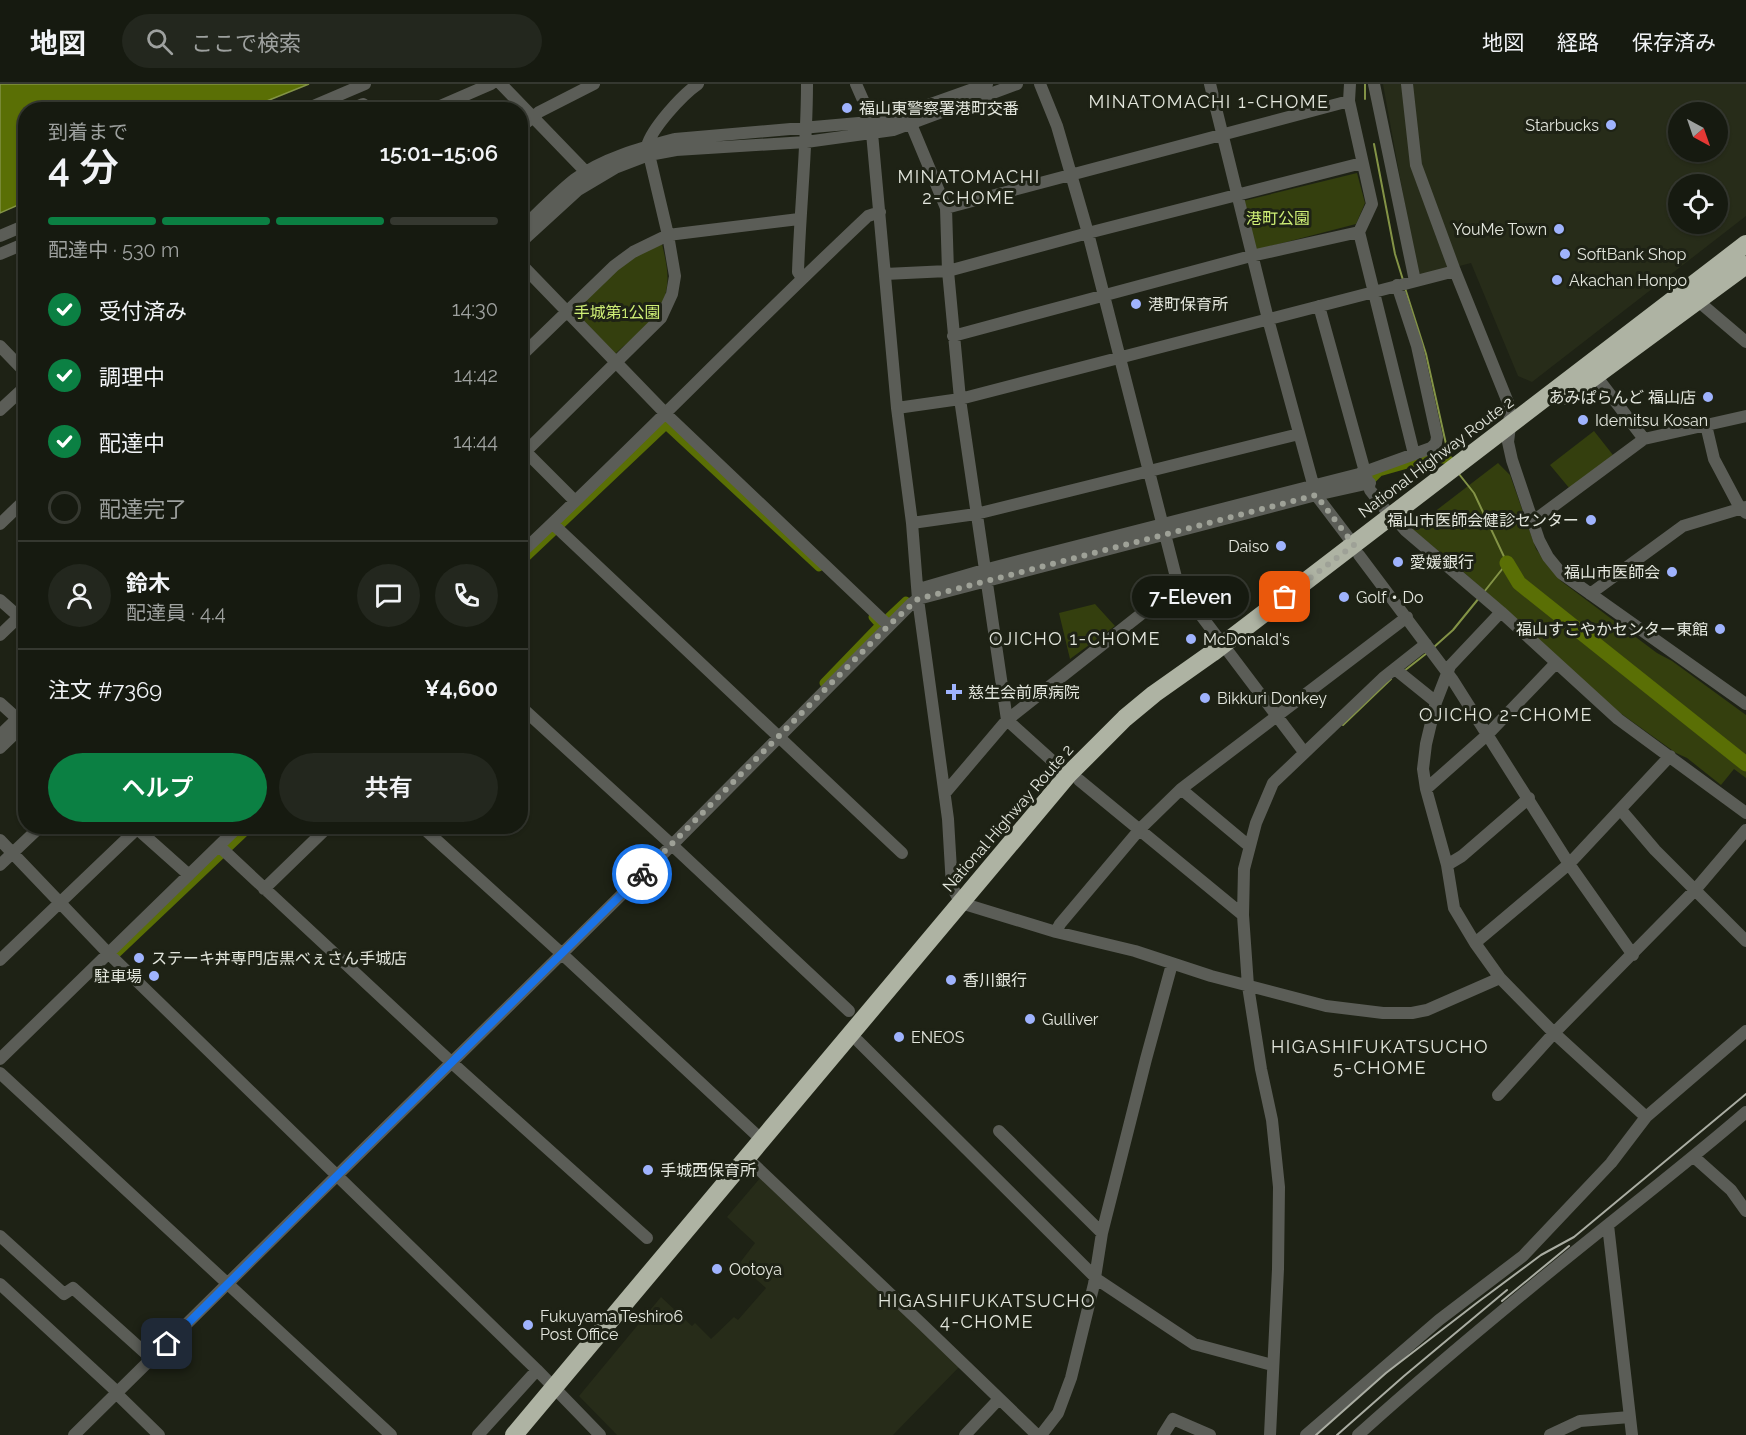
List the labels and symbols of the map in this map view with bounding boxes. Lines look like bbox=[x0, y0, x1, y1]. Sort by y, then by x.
district label: MINATOMACHI 1-CHOME bbox=[1089, 91, 1329, 112]
place label: 福山東警察署港町交番 bbox=[859, 99, 1019, 118]
marker: 福山東警察署港町交番 bbox=[840, 101, 854, 115]
north arrow bbox=[1668, 102, 1728, 162]
place label: Starbucks bbox=[1525, 116, 1599, 135]
marker: Starbucks bbox=[1604, 118, 1618, 132]
district label: MINATOMACHI 2-CHOME bbox=[897, 166, 1041, 208]
park label: 港町公園 bbox=[1246, 209, 1310, 228]
place label: YouMe Town bbox=[1453, 220, 1547, 239]
marker: YouMe Town bbox=[1552, 222, 1566, 236]
place label: SoftBank Shop bbox=[1577, 245, 1687, 264]
marker: SoftBank Shop bbox=[1558, 247, 1572, 261]
place label: Akachan Honpo bbox=[1569, 271, 1687, 290]
marker: Akachan Honpo bbox=[1550, 273, 1564, 287]
place label: 港町保育所 bbox=[1148, 295, 1228, 314]
marker: 港町保育所 bbox=[1129, 297, 1143, 311]
park label: 手城第1公園 bbox=[574, 303, 660, 322]
place label: あみぱらんど 福山店 bbox=[1548, 388, 1696, 407]
marker: あみぱらんど 福山店 bbox=[1701, 390, 1715, 404]
street label: National Highway Route 2 bbox=[1355, 392, 1517, 522]
place label: Idemitsu Kosan bbox=[1595, 411, 1708, 430]
marker: Idemitsu Kosan bbox=[1576, 413, 1590, 427]
place label: 福山市医師会健診センター bbox=[1387, 511, 1579, 530]
marker: 福山市医師会健診センター bbox=[1584, 513, 1598, 527]
place label: Daiso bbox=[1228, 537, 1269, 556]
marker: Daiso bbox=[1274, 539, 1288, 553]
place label: 愛媛銀行 bbox=[1410, 553, 1474, 572]
marker: 愛媛銀行 bbox=[1391, 555, 1405, 569]
place label: 福山市医師会 bbox=[1564, 563, 1660, 582]
marker: 福山市医師会 bbox=[1665, 565, 1679, 579]
pin bbox=[1259, 571, 1310, 622]
callout: 7-Eleven bbox=[1132, 576, 1249, 618]
place label: Golf・Do bbox=[1356, 588, 1424, 607]
marker: Golf・Do bbox=[1337, 590, 1351, 604]
place label: 福山すこやかセンター東館 bbox=[1516, 620, 1708, 639]
marker: 福山すこやかセンター東館 bbox=[1713, 622, 1727, 636]
district label: OJICHO 1-CHOME bbox=[989, 628, 1161, 649]
place label: McDonald's bbox=[1203, 630, 1290, 649]
marker: McDonald's bbox=[1184, 632, 1198, 646]
marker: 慈生会前原病院 bbox=[945, 683, 963, 701]
place label: 慈生会前原病院 bbox=[968, 683, 1080, 702]
place label: Bikkuri Donkey bbox=[1217, 689, 1327, 708]
marker: Bikkuri Donkey bbox=[1198, 691, 1212, 705]
district label: OJICHO 2-CHOME bbox=[1419, 704, 1593, 725]
street label: National Highway Route 2 bbox=[939, 740, 1077, 896]
courier bbox=[612, 844, 672, 904]
place label: ステーキ丼専門店黒べぇさん手城店 bbox=[151, 949, 407, 968]
marker: ステーキ丼専門店黒べぇさん手城店 bbox=[132, 951, 146, 965]
place label: 駐車場 bbox=[94, 967, 142, 986]
marker: 駐車場 bbox=[147, 969, 161, 983]
place label: 香川銀行 bbox=[963, 971, 1027, 990]
marker: 香川銀行 bbox=[944, 973, 958, 987]
place label: Gulliver bbox=[1042, 1010, 1099, 1029]
marker: Gulliver bbox=[1023, 1012, 1037, 1026]
place label: ENEOS bbox=[911, 1028, 965, 1047]
marker: ENEOS bbox=[892, 1030, 906, 1044]
district label: HIGASHIFUKATSUCHO 5-CHOME bbox=[1271, 1036, 1489, 1078]
place label: 手城西保育所 bbox=[660, 1161, 756, 1180]
marker: 手城西保育所 bbox=[641, 1163, 655, 1177]
place label: Ootoya bbox=[729, 1260, 782, 1279]
marker: Ootoya bbox=[710, 1262, 724, 1276]
district label: HIGASHIFUKATSUCHO 4-CHOME bbox=[878, 1290, 1096, 1332]
place label: Fukuyama Teshiro6 Post Office bbox=[540, 1307, 683, 1344]
pin bbox=[141, 1318, 192, 1369]
marker: Fukuyama Teshiro6 Post Office bbox=[521, 1318, 535, 1332]

